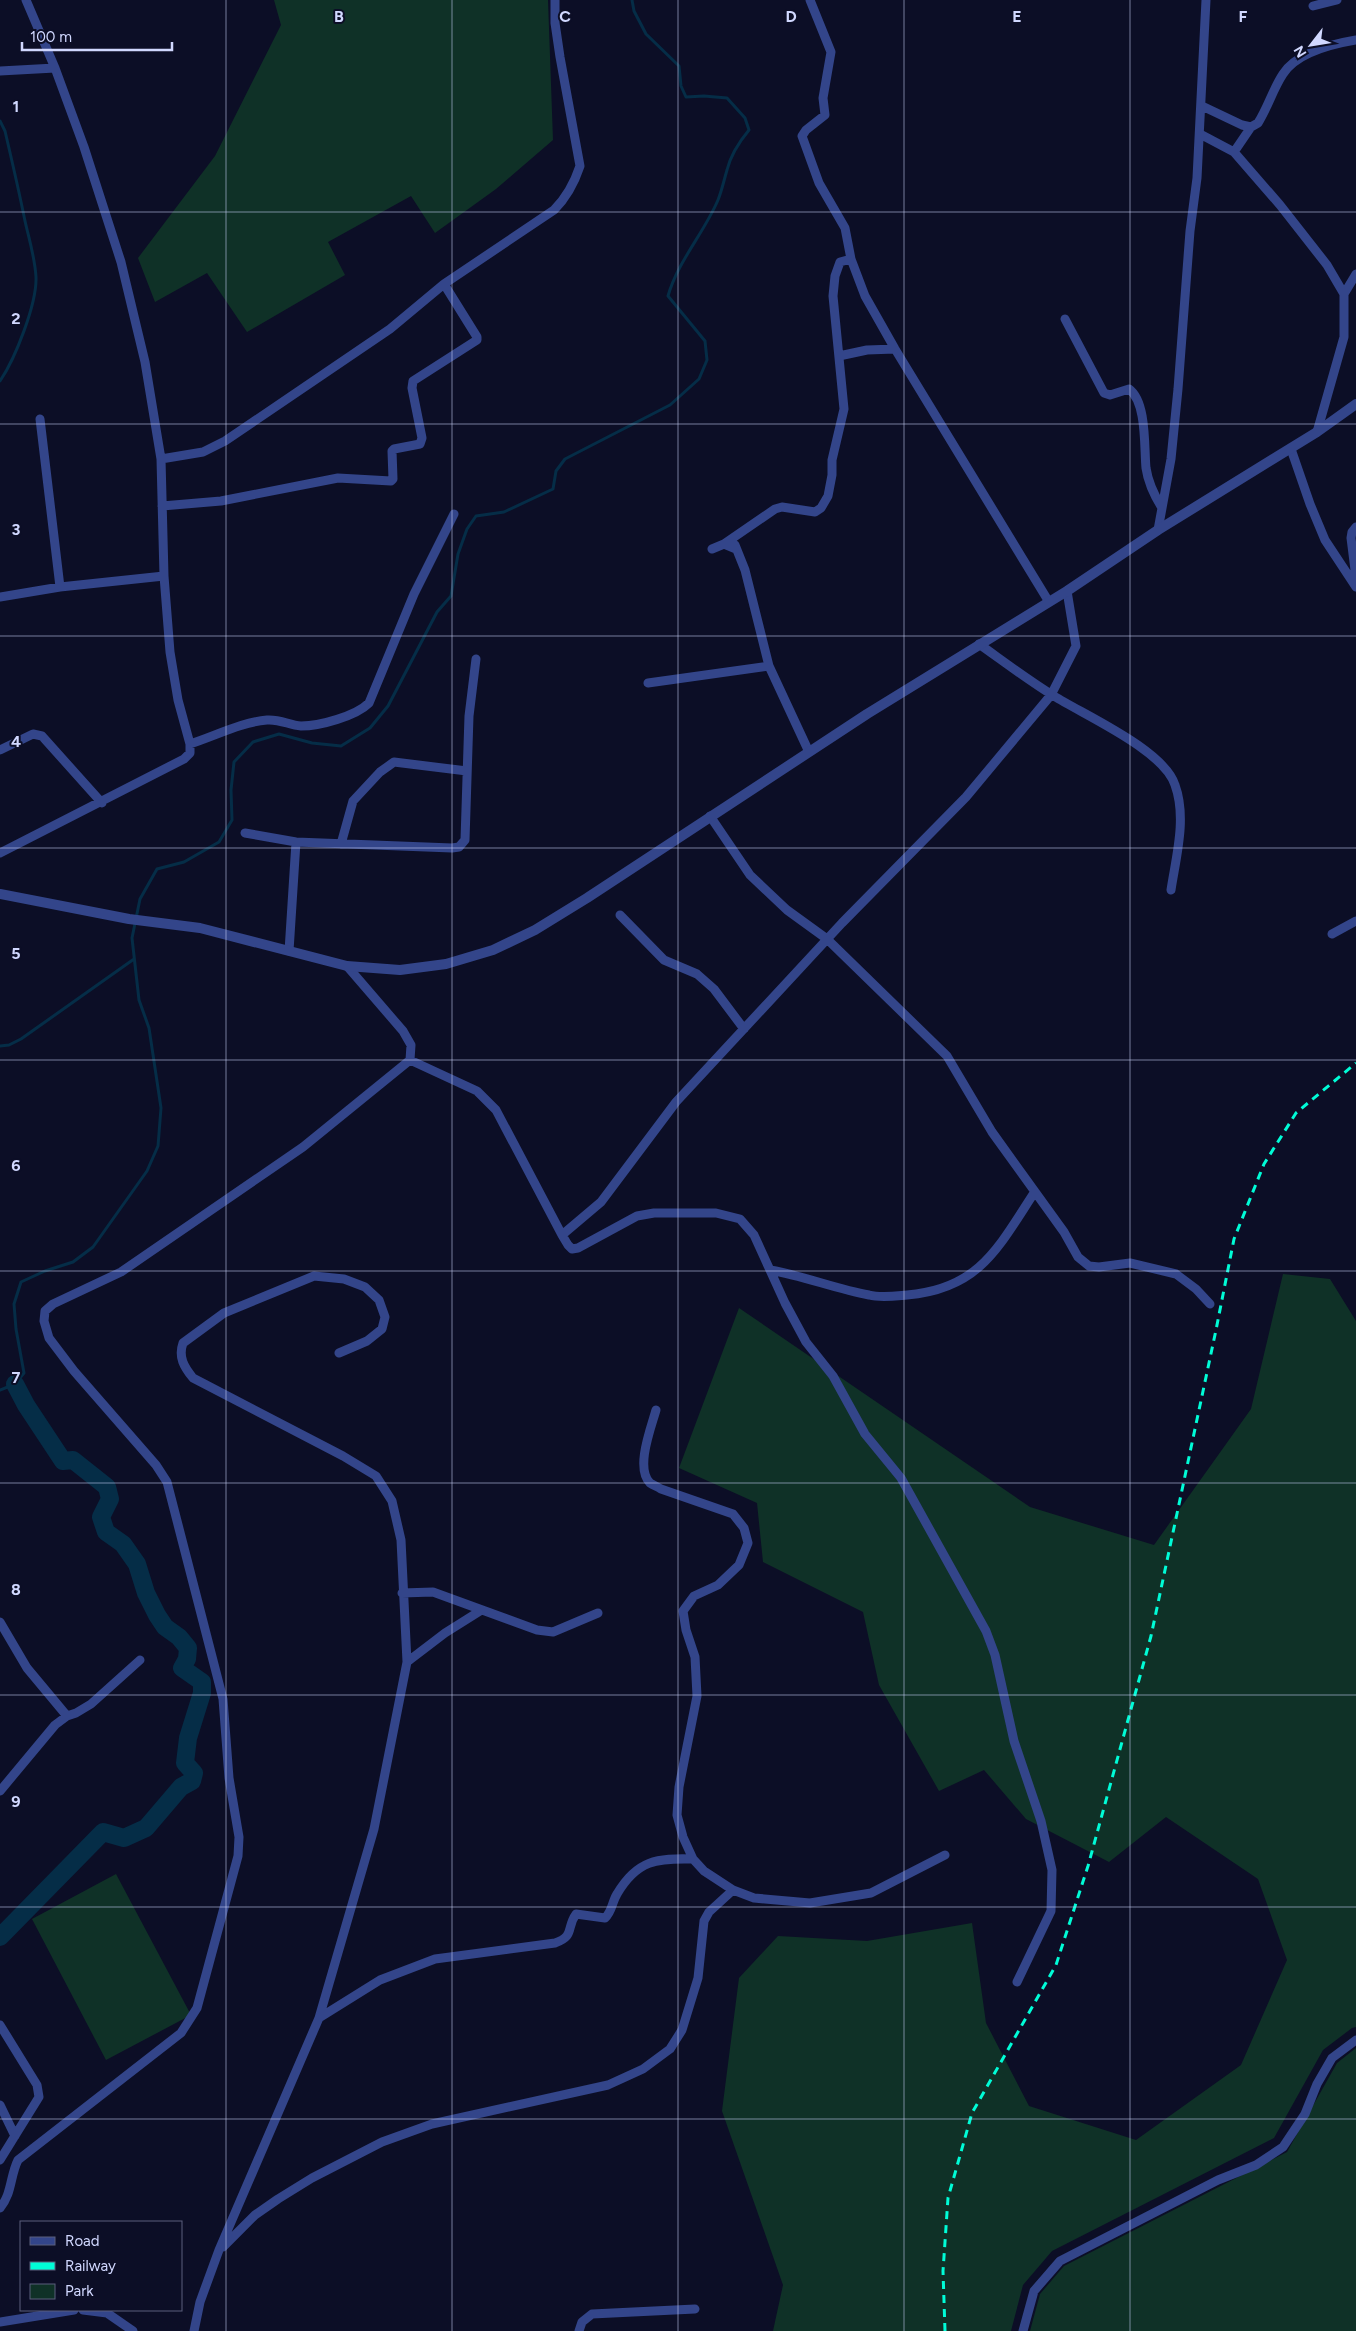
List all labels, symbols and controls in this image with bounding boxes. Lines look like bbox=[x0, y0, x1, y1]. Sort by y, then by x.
text: B bbox=[334, 7, 344, 26]
text: C bbox=[559, 7, 571, 26]
text: D bbox=[785, 7, 797, 26]
text: E bbox=[1012, 7, 1022, 26]
text: F bbox=[1239, 7, 1248, 26]
scale bar bbox=[22, 20, 172, 52]
north arrow bbox=[1286, 20, 1336, 70]
text: 100 m bbox=[30, 28, 72, 46]
text: N bbox=[1290, 42, 1310, 60]
text: 1 bbox=[13, 97, 19, 116]
text: 2 bbox=[11, 309, 21, 328]
text: 3 bbox=[12, 520, 21, 539]
text: 4 bbox=[11, 732, 21, 751]
text: 5 bbox=[11, 944, 21, 963]
text: 6 bbox=[11, 1156, 21, 1175]
text: 7 bbox=[12, 1368, 21, 1387]
text: 8 bbox=[11, 1580, 21, 1599]
text: 9 bbox=[11, 1792, 21, 1811]
legend bbox=[20, 2221, 182, 2311]
text: Road bbox=[65, 2232, 100, 2250]
text: Railway bbox=[65, 2257, 116, 2275]
text: Park bbox=[65, 2282, 94, 2300]

